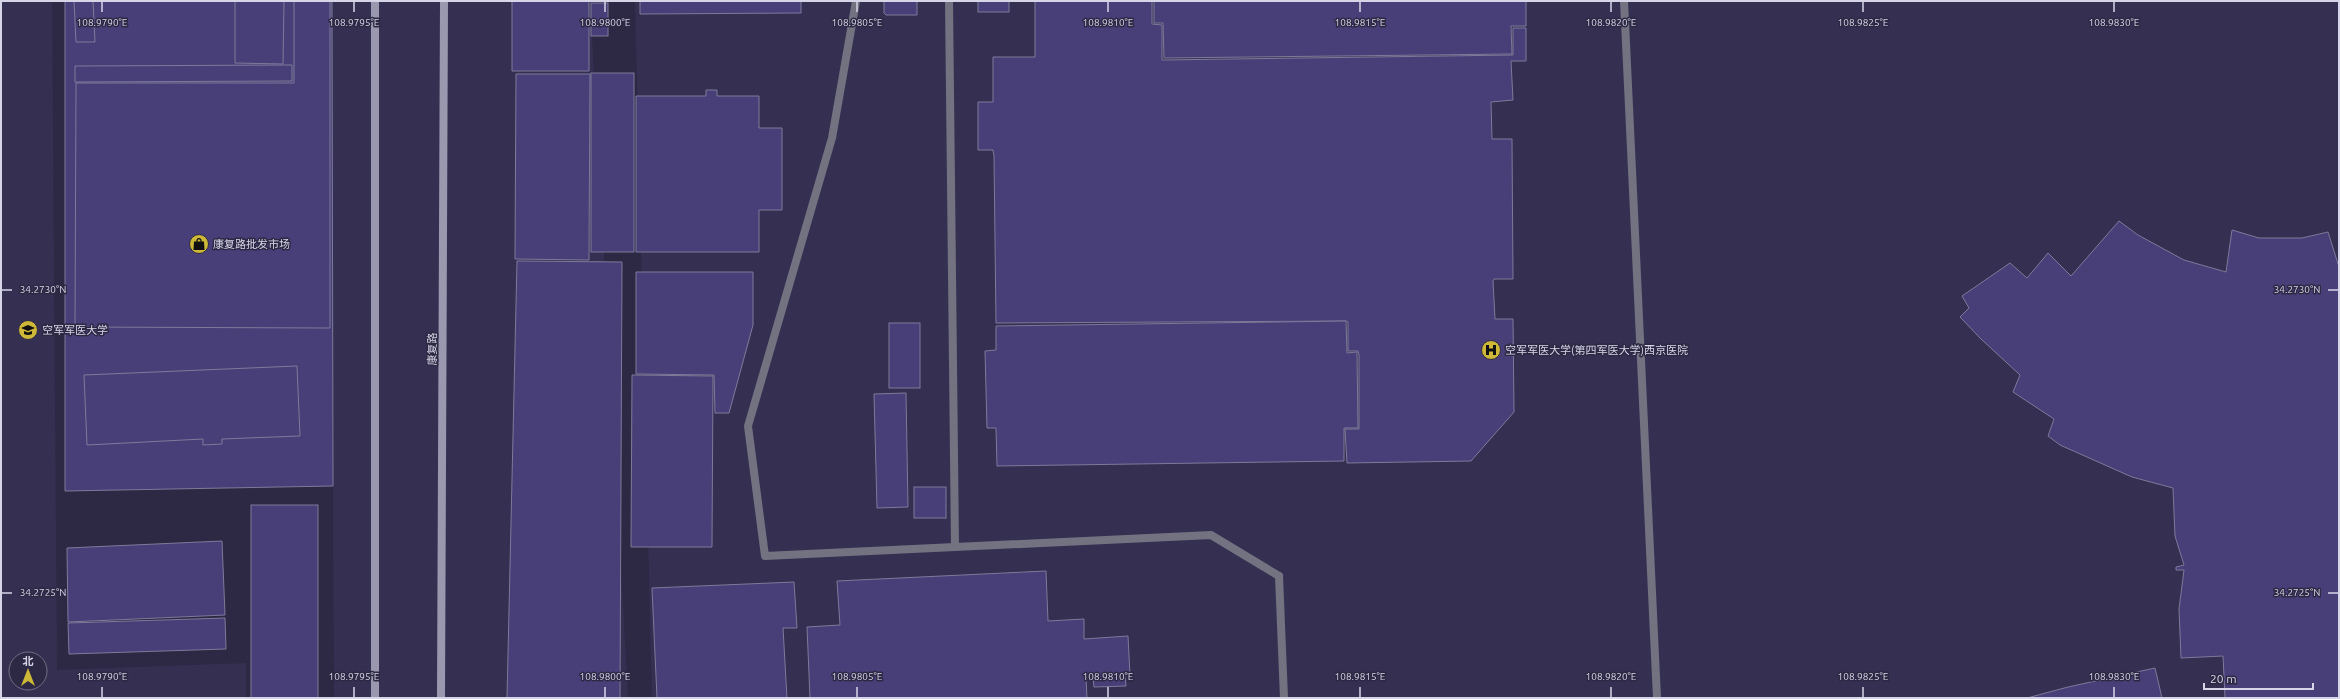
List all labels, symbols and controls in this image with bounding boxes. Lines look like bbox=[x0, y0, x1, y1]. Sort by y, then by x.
text: 108.9790°E bbox=[77, 17, 128, 28]
text: 108.9795°E bbox=[329, 17, 380, 28]
text: 108.9800°E bbox=[580, 17, 631, 28]
text: 108.9805°E bbox=[832, 17, 883, 28]
text: 108.9810°E bbox=[1083, 17, 1134, 28]
text: 108.9815°E bbox=[1335, 17, 1386, 28]
text: 108.9820°E bbox=[1586, 17, 1637, 28]
text: 108.9825°E bbox=[1838, 17, 1889, 28]
text: 108.9830°E bbox=[2089, 17, 2140, 28]
shop icon: 康复路批发市场 bbox=[188, 233, 210, 255]
place label: 康复路批发市场 bbox=[213, 238, 290, 250]
text: 34.2730°N bbox=[20, 284, 66, 295]
text: 34.2730°N bbox=[2274, 284, 2320, 295]
school or university icon: 空军军医大学 bbox=[17, 319, 39, 341]
place label: 空军军医大学 bbox=[42, 324, 108, 336]
street label: 康复路 bbox=[426, 333, 438, 366]
hospital icon: 空军军医大学(第四军医大学)西京医院 bbox=[1480, 339, 1502, 361]
place label: 空军军医大学(第四军医大学)西京医院 bbox=[1505, 344, 1688, 357]
text: 34.2725°N bbox=[20, 587, 66, 598]
text: 34.2725°N bbox=[2274, 587, 2320, 598]
north arrow bbox=[8, 651, 48, 691]
text: 北 bbox=[23, 655, 34, 667]
scale bar bbox=[2204, 665, 2313, 691]
text: 108.9790°E bbox=[77, 671, 128, 682]
text: 108.9795°E bbox=[329, 671, 380, 682]
text: 108.9800°E bbox=[580, 671, 631, 682]
text: 108.9805°E bbox=[832, 671, 883, 682]
text: 108.9810°E bbox=[1083, 671, 1134, 682]
text: 108.9815°E bbox=[1335, 671, 1386, 682]
text: 108.9820°E bbox=[1586, 671, 1637, 682]
text: 108.9825°E bbox=[1838, 671, 1889, 682]
text: 108.9830°E bbox=[2089, 671, 2140, 682]
text: 20 m bbox=[2210, 672, 2237, 685]

